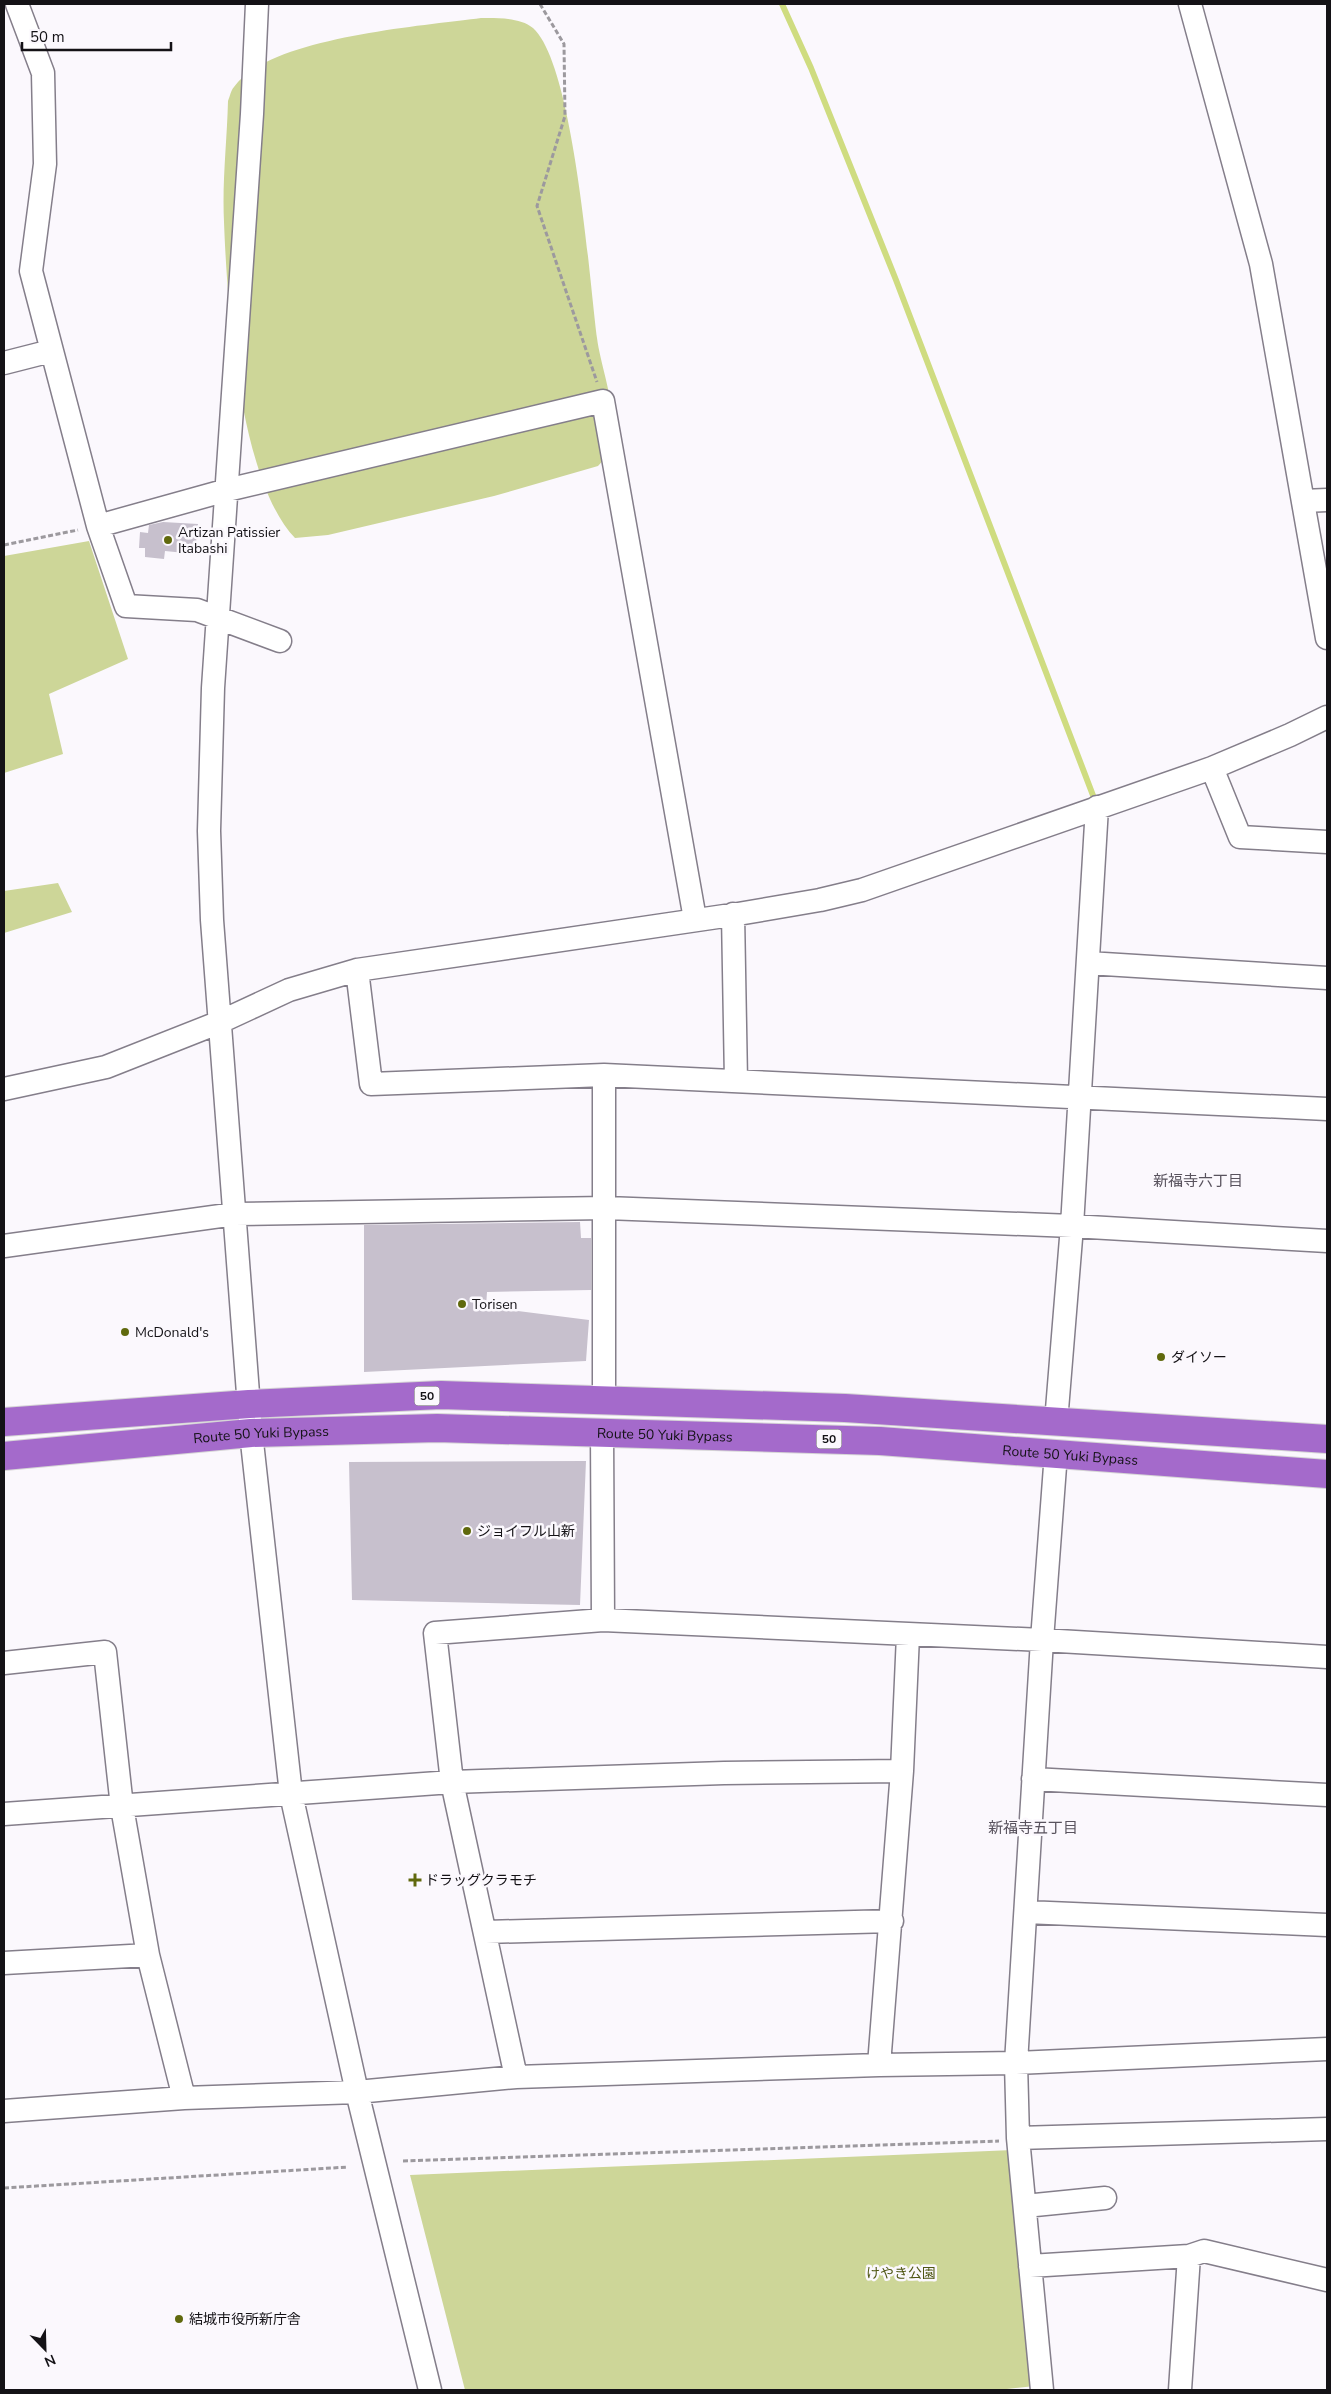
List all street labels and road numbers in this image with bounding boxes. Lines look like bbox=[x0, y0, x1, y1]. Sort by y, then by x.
road number: 50 bbox=[414, 1386, 440, 1405]
street label: Route 50 Yuki Bypass bbox=[192, 1421, 329, 1448]
street label: Route 50 Yuki Bypass bbox=[597, 1423, 733, 1446]
road number: 50 bbox=[816, 1430, 842, 1448]
street label: Route 50 Yuki Bypass bbox=[1002, 1441, 1139, 1470]

